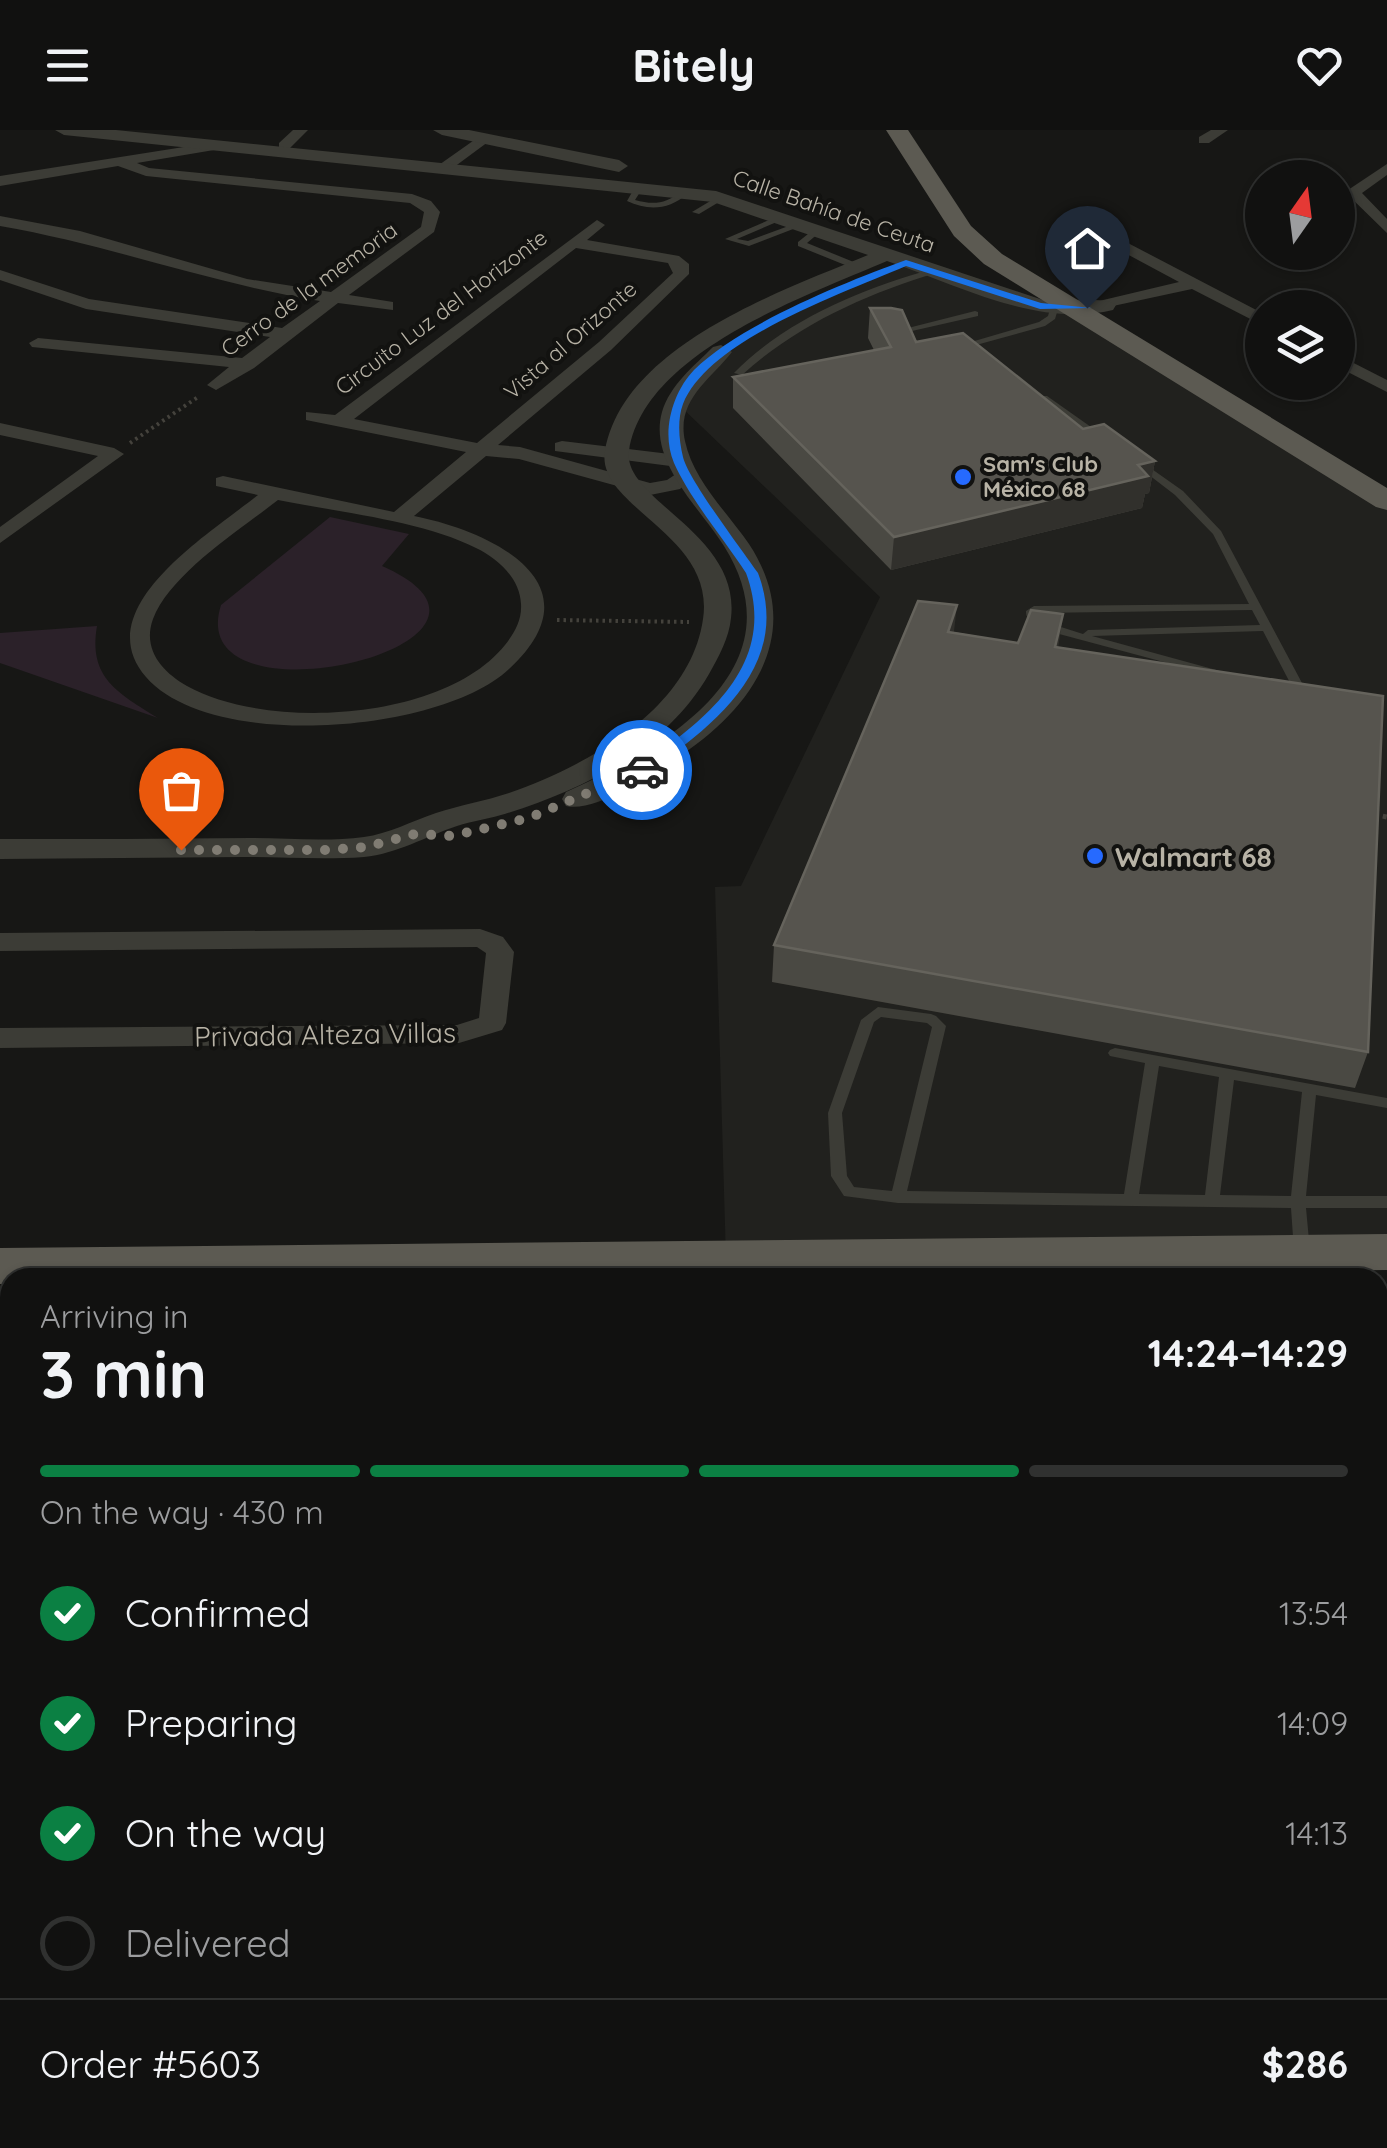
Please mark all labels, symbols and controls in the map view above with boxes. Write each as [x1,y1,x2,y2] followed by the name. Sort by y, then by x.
[632,37,755,93] text: Bitely
[40,38,95,93] icon: menu
[1292,38,1347,93] icon: heart
[1245,160,1355,270] north arrow
[1245,160,1355,400] map controls
[729,163,939,259] street label: Calle Bahía de Ceuta
[1045,206,1130,309] pin
[215,216,403,362] street label: Cerro de la memoria
[1060,221,1115,276] icon: home
[329,223,553,401] street label: Circuito Luz del Horizonte
[498,275,642,405] street label: Vista al Orizonte
[1245,290,1355,400] button: layers
[983,450,1098,503] place label: Sam's Club México 68
[952,466,974,488] marker: Sam's Club México 68
[592,720,692,820] courier
[615,743,670,798] icon: car
[139,748,224,851] pin
[154,763,209,818] icon: bag
[1115,839,1272,874] place label: Walmart 68
[1084,845,1106,867] marker: Walmart 68
[194,1014,456,1054] street label: Privada Alteza Villas
[40,1296,189,1336] text: Arriving in
[1148,1329,1348,1377] text: 14:24–14:29
[40,1333,207,1414] text: 3 min
[40,1492,324,1532] text: On the way · 430 m
[40,1586,95,1641] icon: check
[125,1589,310,1637] text: Confirmed
[1279,1593,1348,1633] text: 13:54
[40,1696,95,1751] icon: check
[125,1699,297,1747] text: Preparing
[1277,1703,1348,1743] text: 14:09
[40,1806,95,1861] icon: check
[125,1809,326,1857] text: On the way
[1285,1813,1348,1853] text: 14:13
[125,1919,291,1967] text: Delivered
[40,2040,261,2088] text: Order #5603
[1262,2040,1348,2088] text: $286

